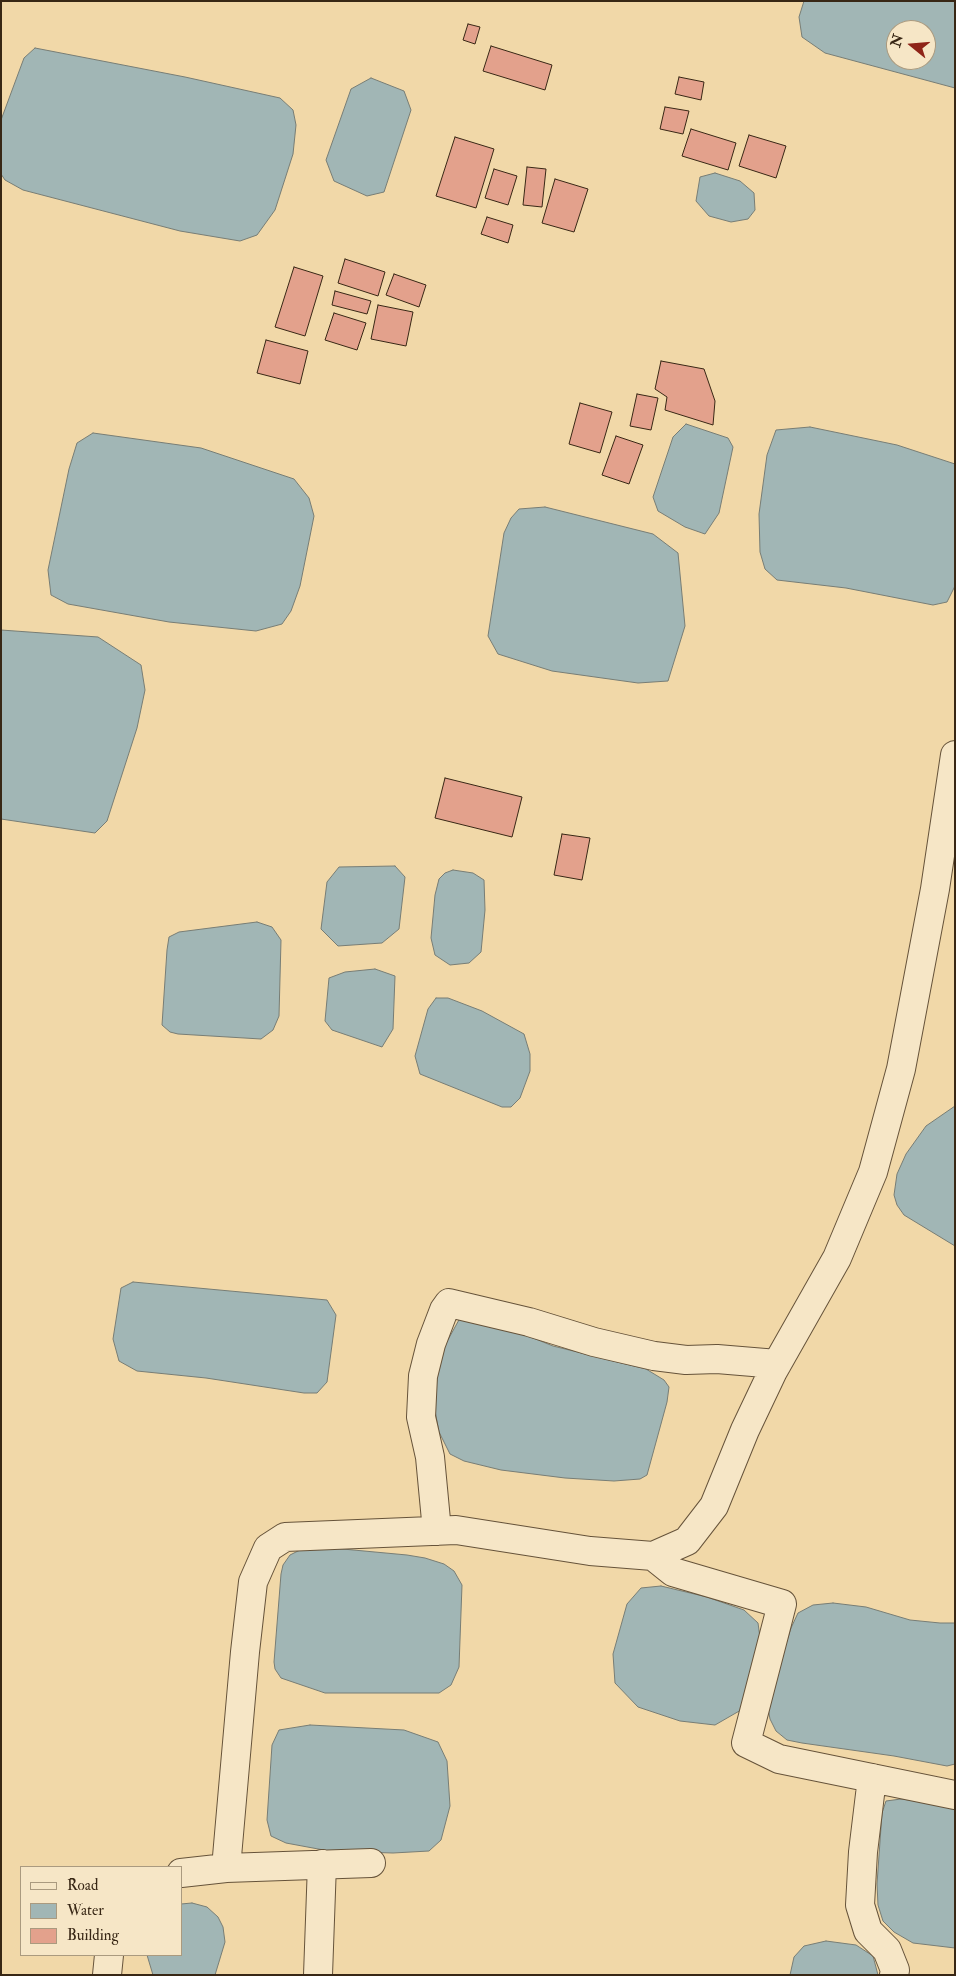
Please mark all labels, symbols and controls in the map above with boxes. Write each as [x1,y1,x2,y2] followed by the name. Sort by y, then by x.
[886,20,936,70] north arrow
[887,32,907,49] text: N
[20,1866,182,1956] legend
[67,1876,98,1895] text: Road
[67,1901,104,1920] text: Water
[67,1926,119,1945] text: Building

